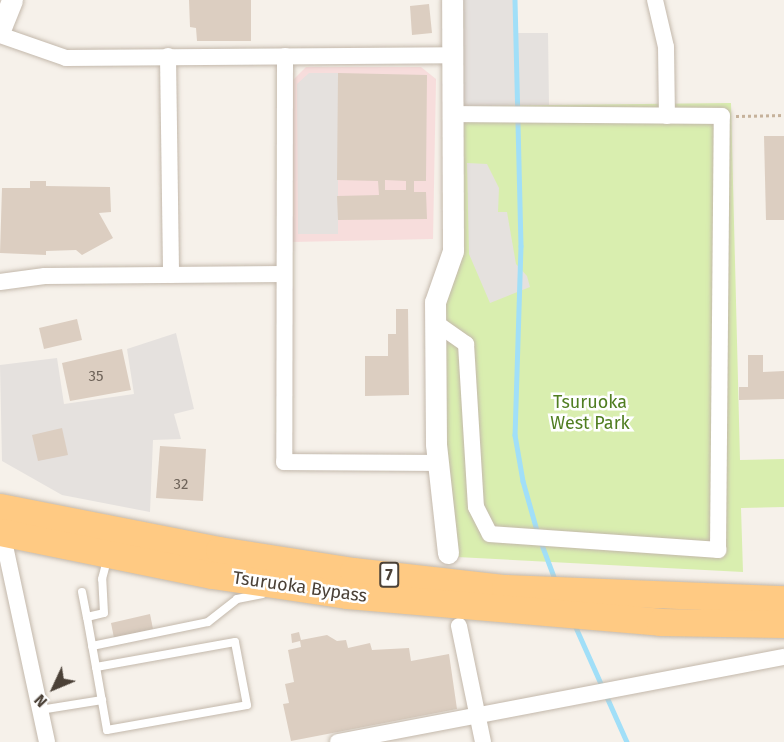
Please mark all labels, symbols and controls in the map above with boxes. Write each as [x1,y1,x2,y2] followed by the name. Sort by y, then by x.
[89,368,103,386] house number: 35
[550,392,630,434] park label: Tsuruoka West Park
[174,476,188,494] house number: 32
[378,562,400,588] road number: 7
[232,567,368,607] street label: Tsuruoka Bypass
[24,658,84,718] north arrow
[30,690,51,711] text: N

